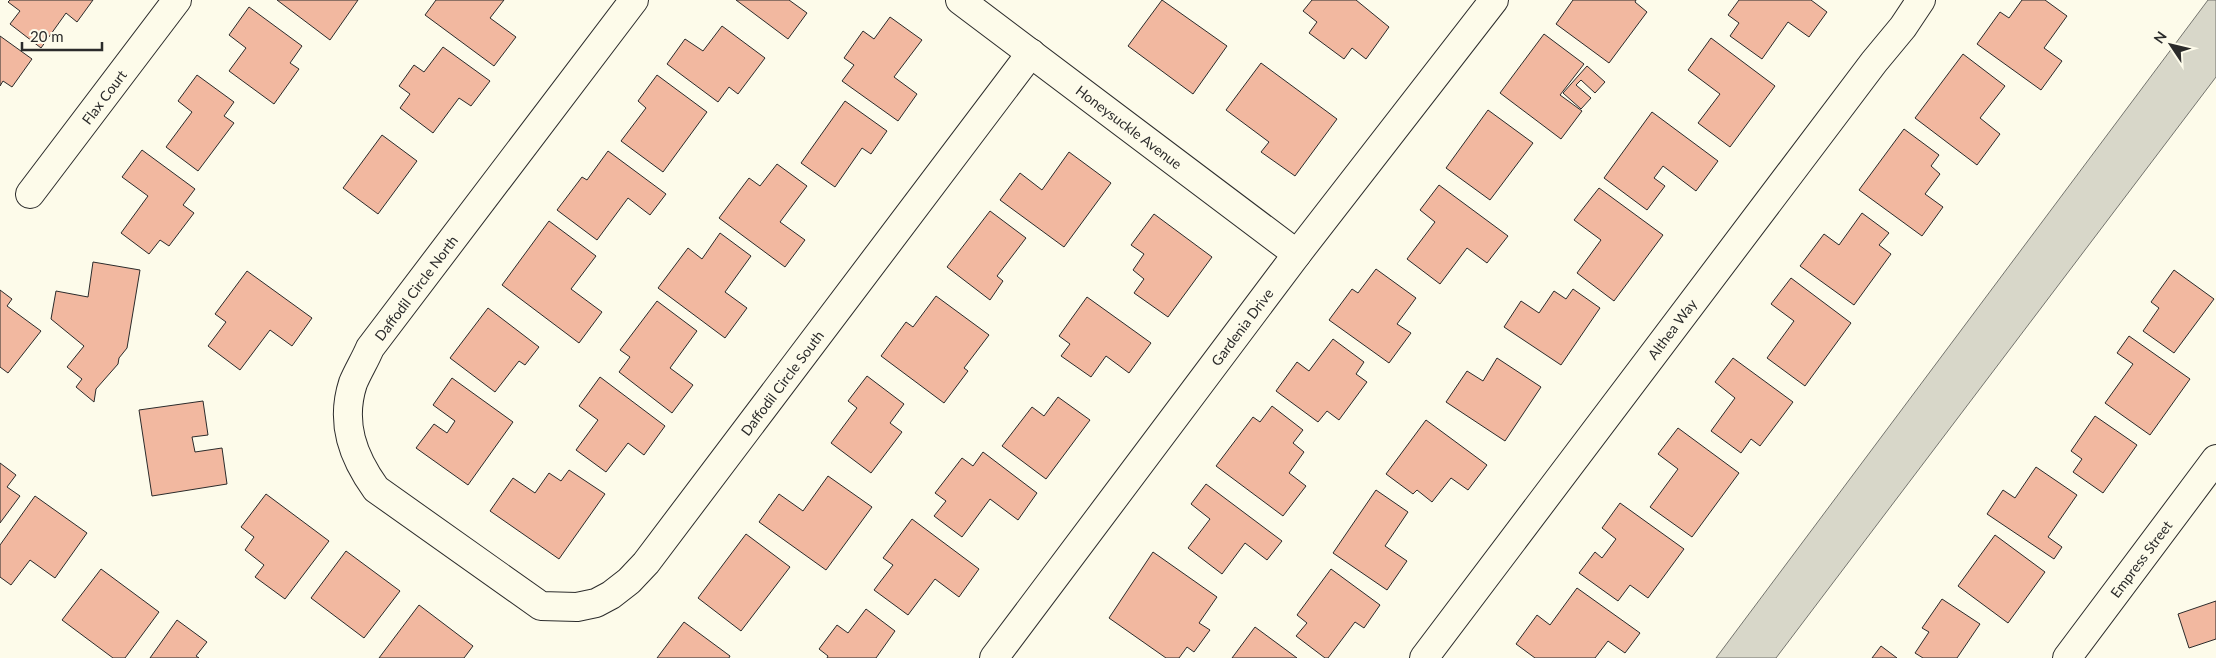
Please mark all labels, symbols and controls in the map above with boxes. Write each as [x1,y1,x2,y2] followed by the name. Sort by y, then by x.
[22,20,102,52] scale bar
[2146,20,2196,70] north arrow
[30,27,64,45] text: 20 m
[2150,28,2170,47] text: N
[78,66,130,128] street label: Flax Court
[1073,82,1185,172] street label: Honeysuckle Avenue
[371,232,461,344] street label: Daffodil Circle North
[1207,285,1277,369] street label: Gardenia Drive
[1644,295,1701,362] street label: Althea Way
[737,327,827,439] street label: Daffodil Circle South
[2107,517,2175,601] street label: Empress Street

